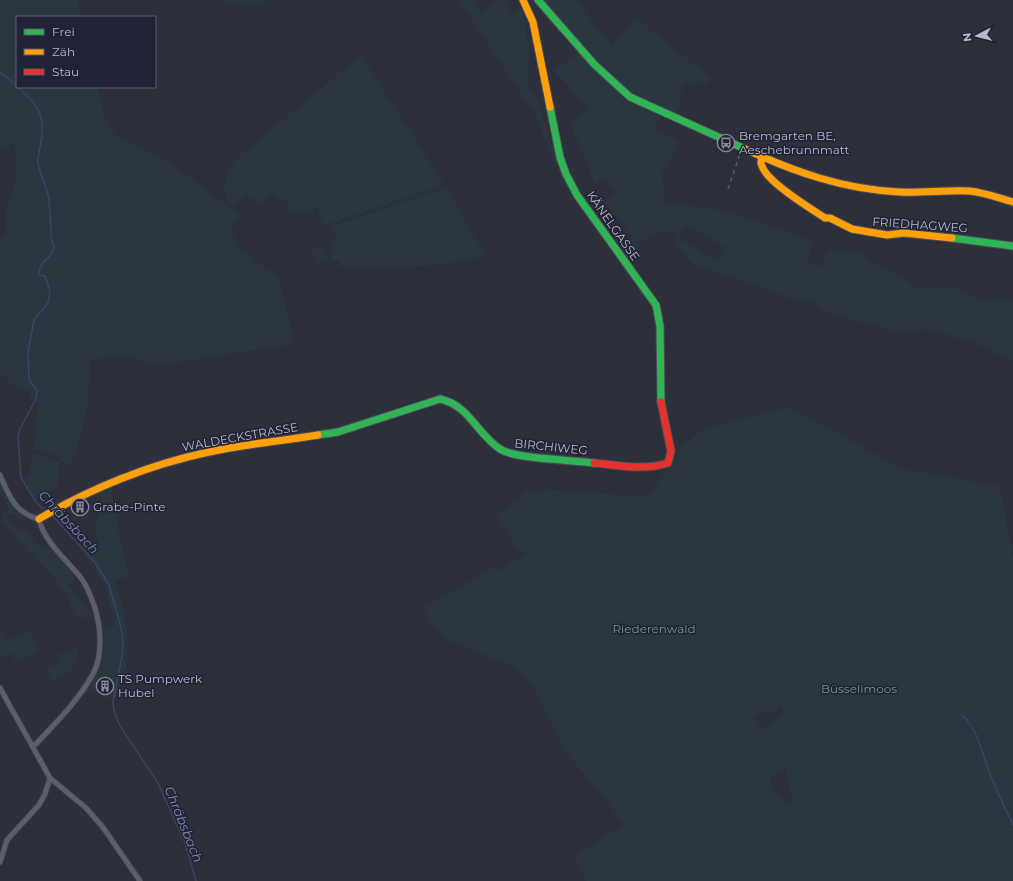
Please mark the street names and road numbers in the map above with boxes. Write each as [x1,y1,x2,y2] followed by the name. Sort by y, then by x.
[584,188,643,264] street label: KÄNELGASSE
[872,214,968,235] street label: FRIEDHAGWEG
[181,419,299,454] street label: WALDECKSTRASSE
[514,435,588,458] street label: BIRCHIWEG

